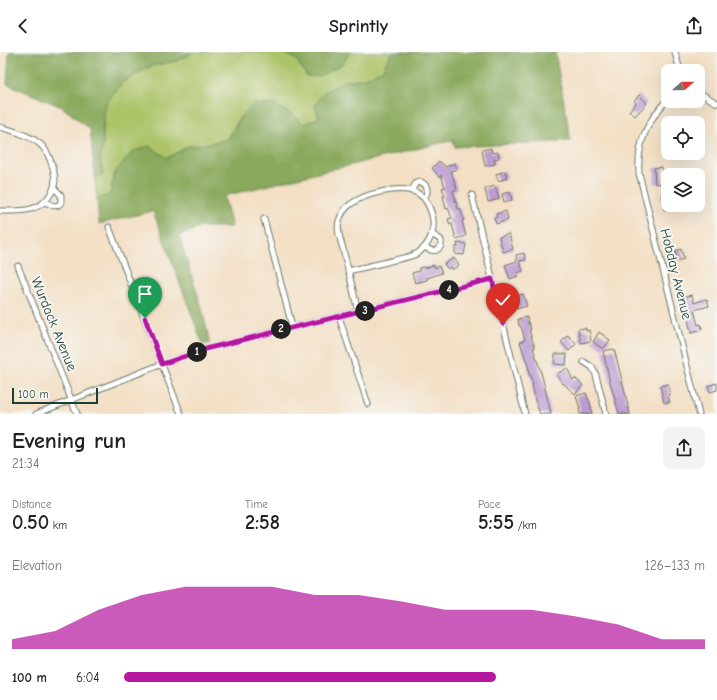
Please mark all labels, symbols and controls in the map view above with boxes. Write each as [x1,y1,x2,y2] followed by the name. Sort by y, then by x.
[12,15,34,37] icon: back
[683,15,705,37] icon: share
[329,16,388,37] text: Sprintly
[661,64,705,108] north arrow
[661,64,705,212] map controls
[661,116,705,160] button: locate
[661,168,705,212] button: layers
[656,227,696,321] street label: Hobday Avenue
[27,275,81,373] street label: Wurdack Avenue
[128,277,162,318] pin
[439,280,459,300] pin: 4
[134,283,156,305] icon: arrive
[446,283,452,296] text: 4
[486,283,520,324] pin
[492,289,514,311] icon: check
[355,301,375,321] pin: 3
[362,304,368,317] text: 3
[271,319,291,339] pin: 2
[278,322,284,335] text: 2
[187,342,207,362] pin: 1
[195,345,199,358] text: 1
[12,386,98,405] scale bar
[18,388,49,401] text: 100 m
[663,427,705,469] button: share
[12,428,126,454] text: Evening run
[12,456,39,471] text: 21:34
[12,498,51,511] text: Distance
[245,498,268,511] text: Time
[478,498,500,511] text: Pace
[12,511,49,534] text: 0.50
[245,511,280,534] text: 2:58
[478,511,514,534] text: 5:55
[49,519,67,532] text: km
[514,519,537,532] text: /km
[12,558,62,573] text: Elevation
[645,558,705,573] text: 126–133 m
[12,670,47,685] text: 100 m
[76,670,100,685] text: 6:04

